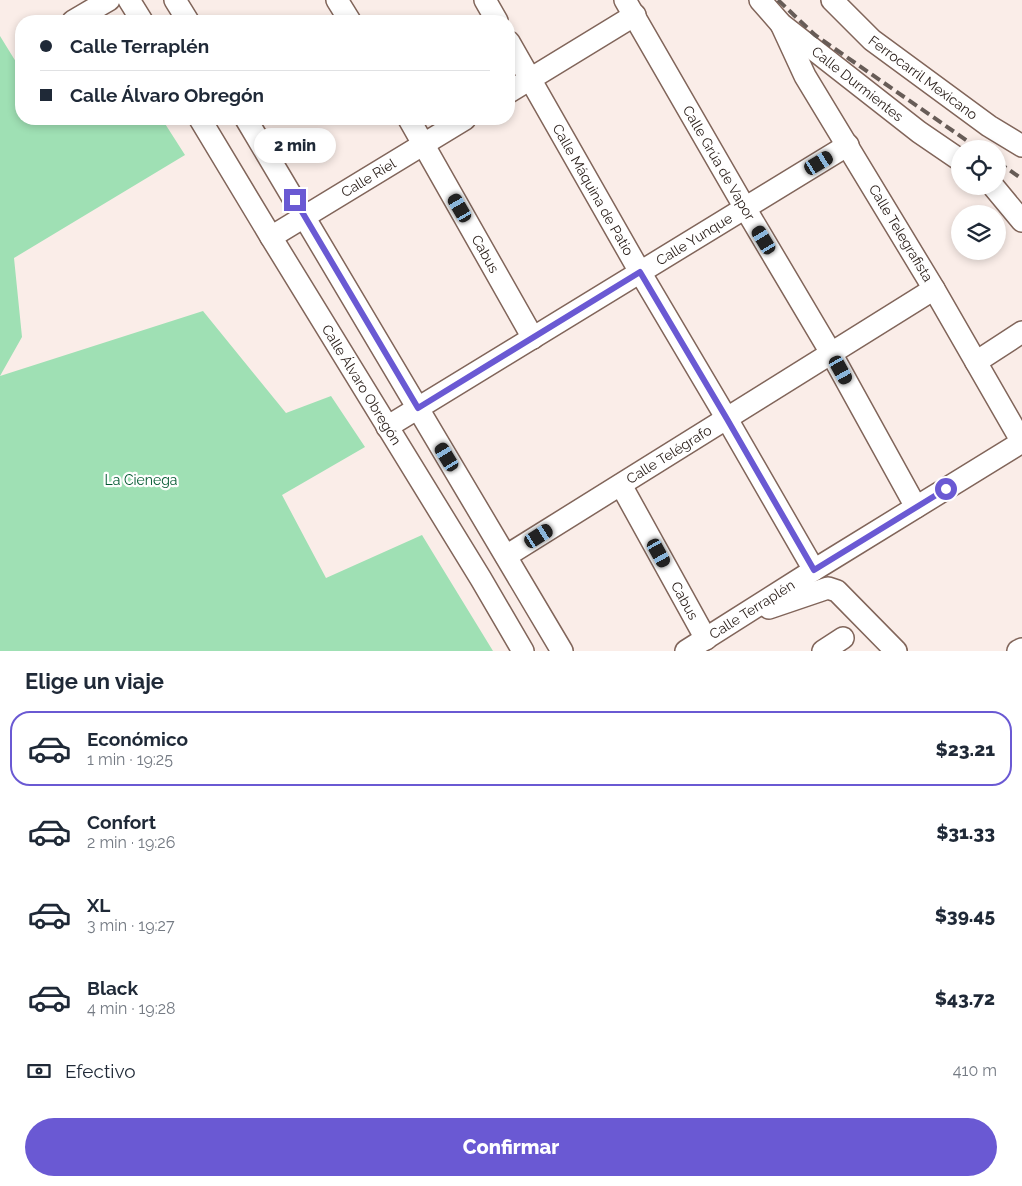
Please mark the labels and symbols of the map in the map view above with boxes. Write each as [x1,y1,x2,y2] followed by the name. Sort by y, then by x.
[865,32,981,123] street label: Ferrocarril Mexicano
[809,43,907,125] street label: Calle Durmientes
[680,103,758,223] street label: Calle Grúa de Vapor
[549,121,637,258] street label: Calle Máquina de Patio
[254,128,336,162] callout: 2 min
[802,149,835,177] car
[338,155,399,200] street label: Calle Riel
[866,181,936,285] street label: Calle Telegrafista
[284,189,306,211] route end
[446,191,473,225] car
[653,210,735,268] street label: Calle Yunque
[749,223,778,257] car
[468,232,503,276] street label: Cabus
[319,322,405,448] street label: Calle Álvaro Obregón
[827,353,854,387] car
[623,422,714,487] street label: Calle Telégrafo
[432,440,461,474] car
[105,472,177,488] park label: La Cienega
[935,478,957,500] route start
[522,522,555,550] car
[645,536,672,570] car
[706,576,797,642] street label: Calle Terraplén
[668,579,702,623] street label: Cabus

